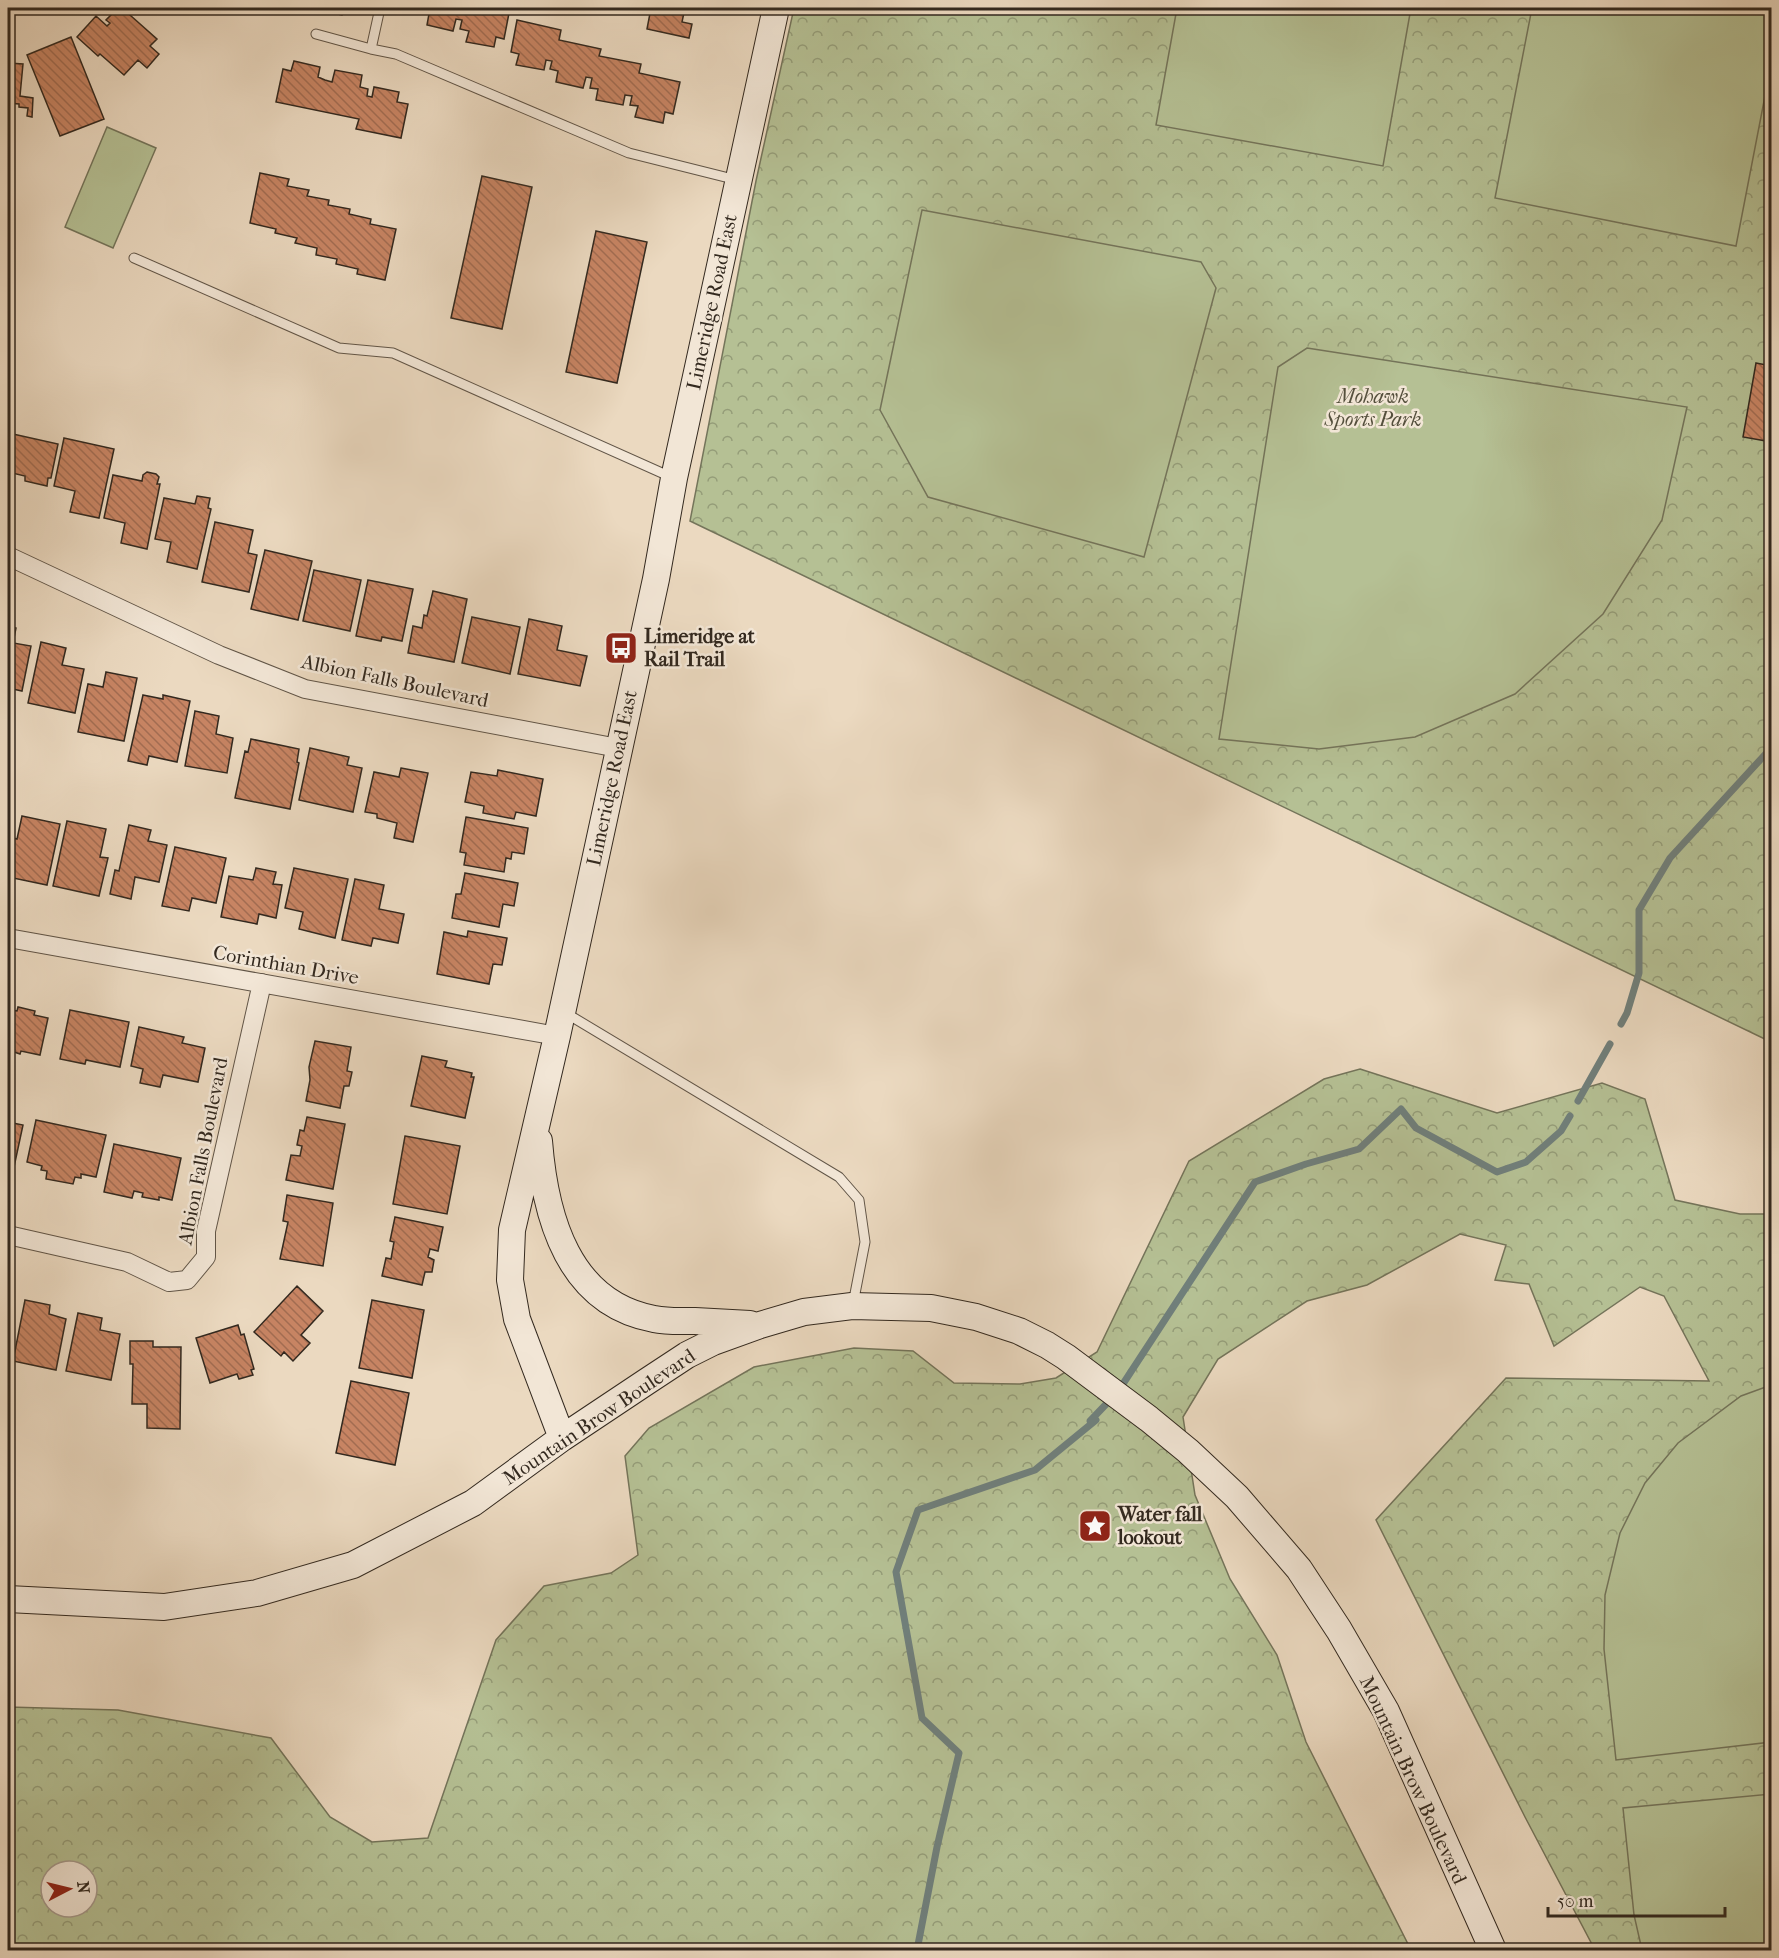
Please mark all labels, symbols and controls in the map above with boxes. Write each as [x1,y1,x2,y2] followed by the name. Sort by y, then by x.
[682,212,742,392] street label: Limeridge Road East
[1323,385,1422,431] park label: Mohawk Sports Park
[644,625,756,671] place label: Limeridge at Rail Trail
[603,630,639,666] bus stop icon: Limeridge at Rail Trail
[298,650,492,712] street label: Albion Falls Boulevard
[582,688,642,868] street label: Limeridge Road East
[211,941,361,989] street label: Corinthian Drive
[173,1054,233,1248] street label: Albion Falls Boulevard
[499,1343,700,1490] street label: Mountain Brow Boulevard
[1117,1503,1203,1549] place label: Water fall lookout
[1077,1508,1113,1544] place icon: Water fall lookout
[1355,1672,1472,1889] street label: Mountain Brow Boulevard
[39,1859,99,1919] north arrow
[73,1880,94,1895] text: N
[1548,1880,1725,1918] scale bar
[1557,1891,1594,1912] text: 50 m

